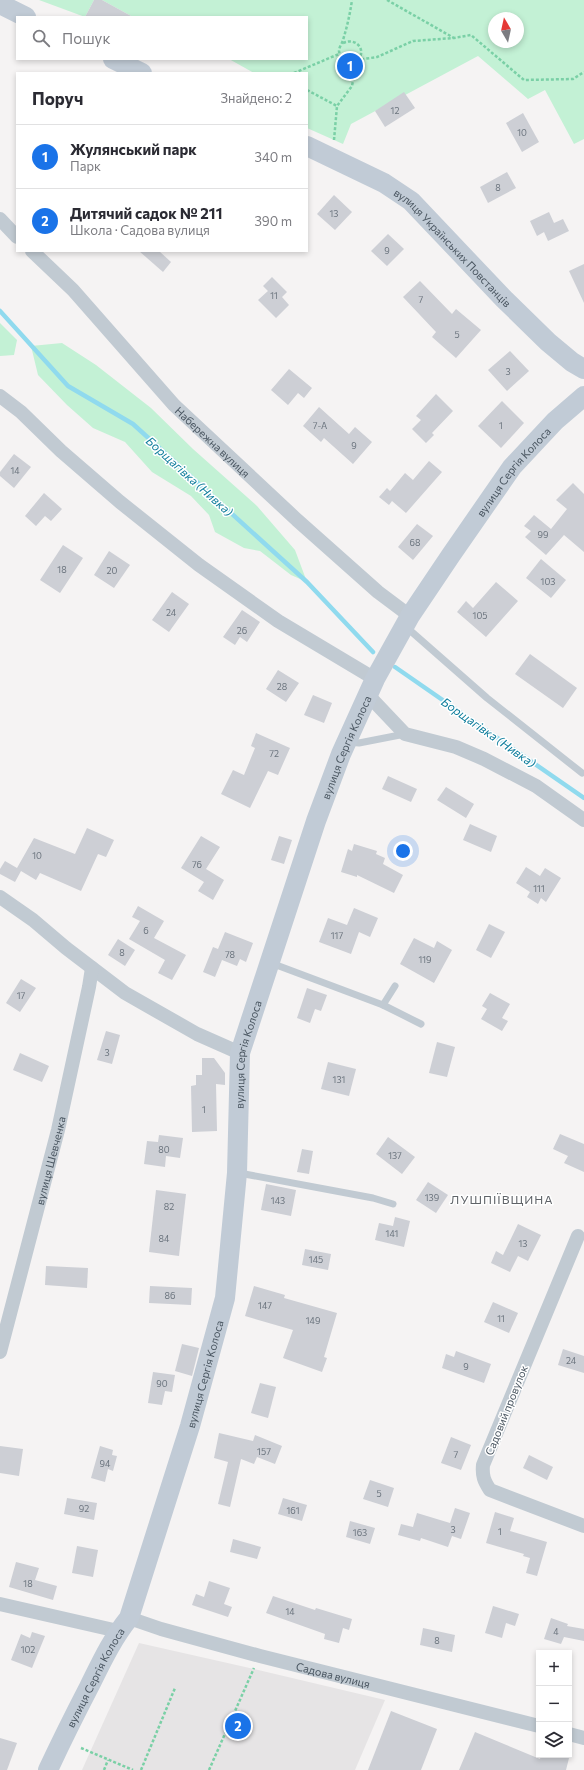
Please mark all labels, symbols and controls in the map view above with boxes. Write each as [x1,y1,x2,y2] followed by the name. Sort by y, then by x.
[488,12,524,48] north arrow
[16,16,308,60] search box
[30,27,52,49] icon: search
[62,29,110,47] text: Пошук
[337,51,363,81] pin: 1
[32,88,83,109] text: Поруч
[221,90,292,106] text: Знайдено: 2
[391,105,399,116] house number: 12
[517,127,527,138] house number: 10
[70,140,197,158] text: Жулянський парк
[42,149,48,165] text: 1
[254,149,292,165] text: 340 m
[70,158,101,174] text: Парк
[495,182,501,193] house number: 8
[392,185,514,309] street label: вулиця Українських Повстанців
[70,204,222,222] text: Дитячий садок № 211
[330,208,338,219] house number: 13
[41,213,49,229] text: 2
[254,213,292,229] text: 390 m
[70,222,210,238] text: Школа · Садова вулиця
[384,245,390,256] house number: 9
[270,290,278,301] house number: 11
[419,294,424,305] house number: 7
[454,329,460,340] house number: 5
[505,366,511,377] house number: 3
[173,403,253,479] street label: Набережна вулиця
[313,420,327,431] house number: 7-А
[499,420,503,431] house number: 1
[473,424,553,519] street label: вулиця Сергія Колоса
[144,433,237,519] water label: Борщагівка (Нивка)
[351,440,357,451] house number: 9
[10,465,20,476] house number: 14
[538,529,548,540] house number: 99
[410,537,420,548] house number: 68
[57,564,67,575] house number: 18
[107,565,118,576] house number: 20
[541,576,555,587] house number: 103
[166,607,177,618] house number: 24
[473,610,487,621] house number: 105
[237,625,247,636] house number: 26
[277,681,287,692] house number: 28
[318,693,373,801] street label: вулиця Сергія Колоса
[439,694,539,770] water label: Борщагівка (Нивка)
[269,748,279,759] house number: 72
[393,841,413,861] your location
[32,850,42,861] house number: 10
[192,859,202,870] house number: 76
[533,883,545,894] house number: 111
[143,925,149,936] house number: 6
[331,930,343,941] house number: 117
[119,947,125,958] house number: 8
[225,949,235,960] house number: 78
[418,954,432,965] house number: 119
[17,990,26,1001] house number: 17
[232,998,263,1109] street label: вулиця Сергія Колоса
[104,1047,110,1058] house number: 3
[333,1074,345,1085] house number: 131
[202,1104,206,1115] house number: 1
[32,1115,67,1206] street label: вулиця Шевченка
[158,1144,170,1155] house number: 80
[388,1150,402,1161] house number: 137
[425,1192,439,1203] house number: 139
[450,1192,554,1206] district label: ЛУШПІЇВЩИНА
[271,1195,285,1206] house number: 143
[164,1201,174,1212] house number: 82
[386,1228,398,1239] house number: 141
[159,1233,170,1244] house number: 84
[519,1238,527,1249] house number: 13
[309,1254,323,1265] house number: 145
[165,1290,175,1301] house number: 86
[258,1300,272,1311] house number: 147
[497,1313,505,1324] house number: 11
[306,1315,320,1326] house number: 149
[183,1319,225,1429] street label: вулиця Сергія Колоса
[566,1355,577,1366] house number: 24
[463,1361,469,1372] house number: 9
[482,1363,530,1457] street label: Садовий провулок
[156,1378,168,1389] house number: 90
[257,1446,271,1457] house number: 157
[454,1449,459,1460] house number: 7
[100,1458,111,1469] house number: 94
[376,1488,382,1499] house number: 5
[79,1503,89,1514] house number: 92
[286,1505,300,1516] house number: 161
[450,1524,456,1535] house number: 3
[498,1526,502,1537] house number: 1
[353,1527,367,1538] house number: 163
[23,1578,33,1589] house number: 18
[285,1606,295,1617] house number: 14
[63,1625,127,1729] street label: вулиця Сергія Колоса
[553,1626,559,1637] house number: 4
[434,1635,440,1646] house number: 8
[21,1644,35,1655] house number: 102
[536,1650,572,1758] map controls
[536,1650,572,1686] button: +
[295,1659,372,1690] street label: Садова вулиця
[536,1686,572,1722] button: −
[225,1711,251,1741] pin: 2
[536,1722,572,1758] button: layers

